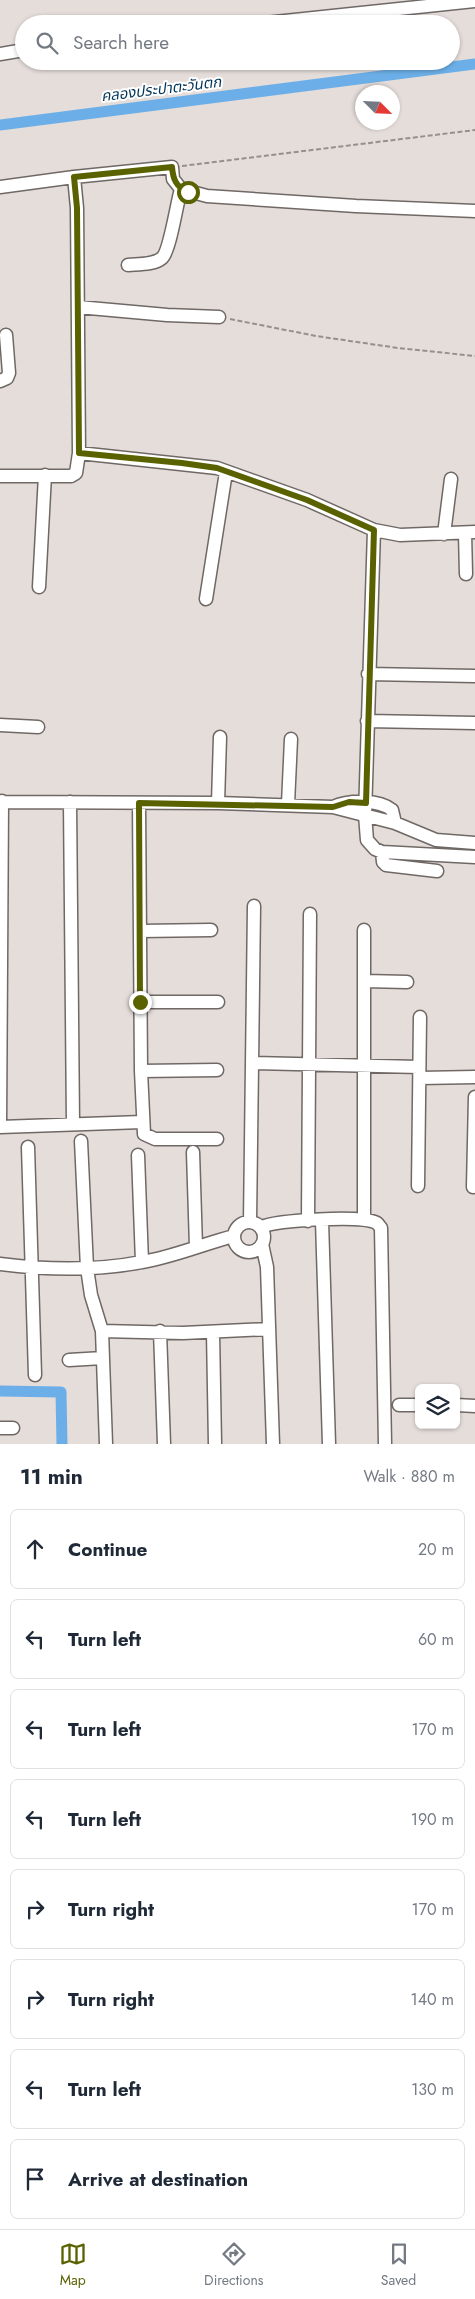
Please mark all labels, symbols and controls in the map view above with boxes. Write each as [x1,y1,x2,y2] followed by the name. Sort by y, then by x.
[15,15,460,70] search box
[33,29,61,57] icon: search
[73,29,169,56] text: Search here
[100,71,223,107] water label: คลองประปาตะวันตก
[355,85,400,130] north arrow
[177,181,200,204] route start
[129,991,152,1014] route end
[415,1384,460,1429] map controls
[415,1384,460,1429] button: layers
[20,1462,83,1492] text: 11 min
[364,1465,455,1488] text: Walk · 880 m
[21,1535,49,1563] icon: ahead
[68,1536,147,1563] text: Continue
[418,1538,454,1561] text: 20 m
[21,1625,49,1653] icon: left
[68,1626,141,1653] text: Turn left
[418,1628,454,1651] text: 60 m
[21,1715,49,1743] icon: left
[68,1716,141,1743] text: Turn left
[412,1718,454,1741] text: 170 m
[21,1805,49,1833] icon: left
[68,1806,141,1833] text: Turn left
[411,1808,454,1831] text: 190 m
[21,1895,49,1923] icon: right
[68,1896,154,1923] text: Turn right
[412,1898,454,1921] text: 170 m
[21,1985,49,2013] icon: right
[68,1986,154,2013] text: Turn right
[411,1988,454,2011] text: 140 m
[21,2075,49,2103] icon: left
[68,2076,141,2103] text: Turn left
[411,2078,454,2101] text: 130 m
[21,2165,49,2193] icon: arrive
[68,2166,248,2193] text: Arrive at destination
[59,2240,87,2290] tab: Map
[204,2240,263,2290] tab: Directions
[381,2240,416,2290] tab: Saved

